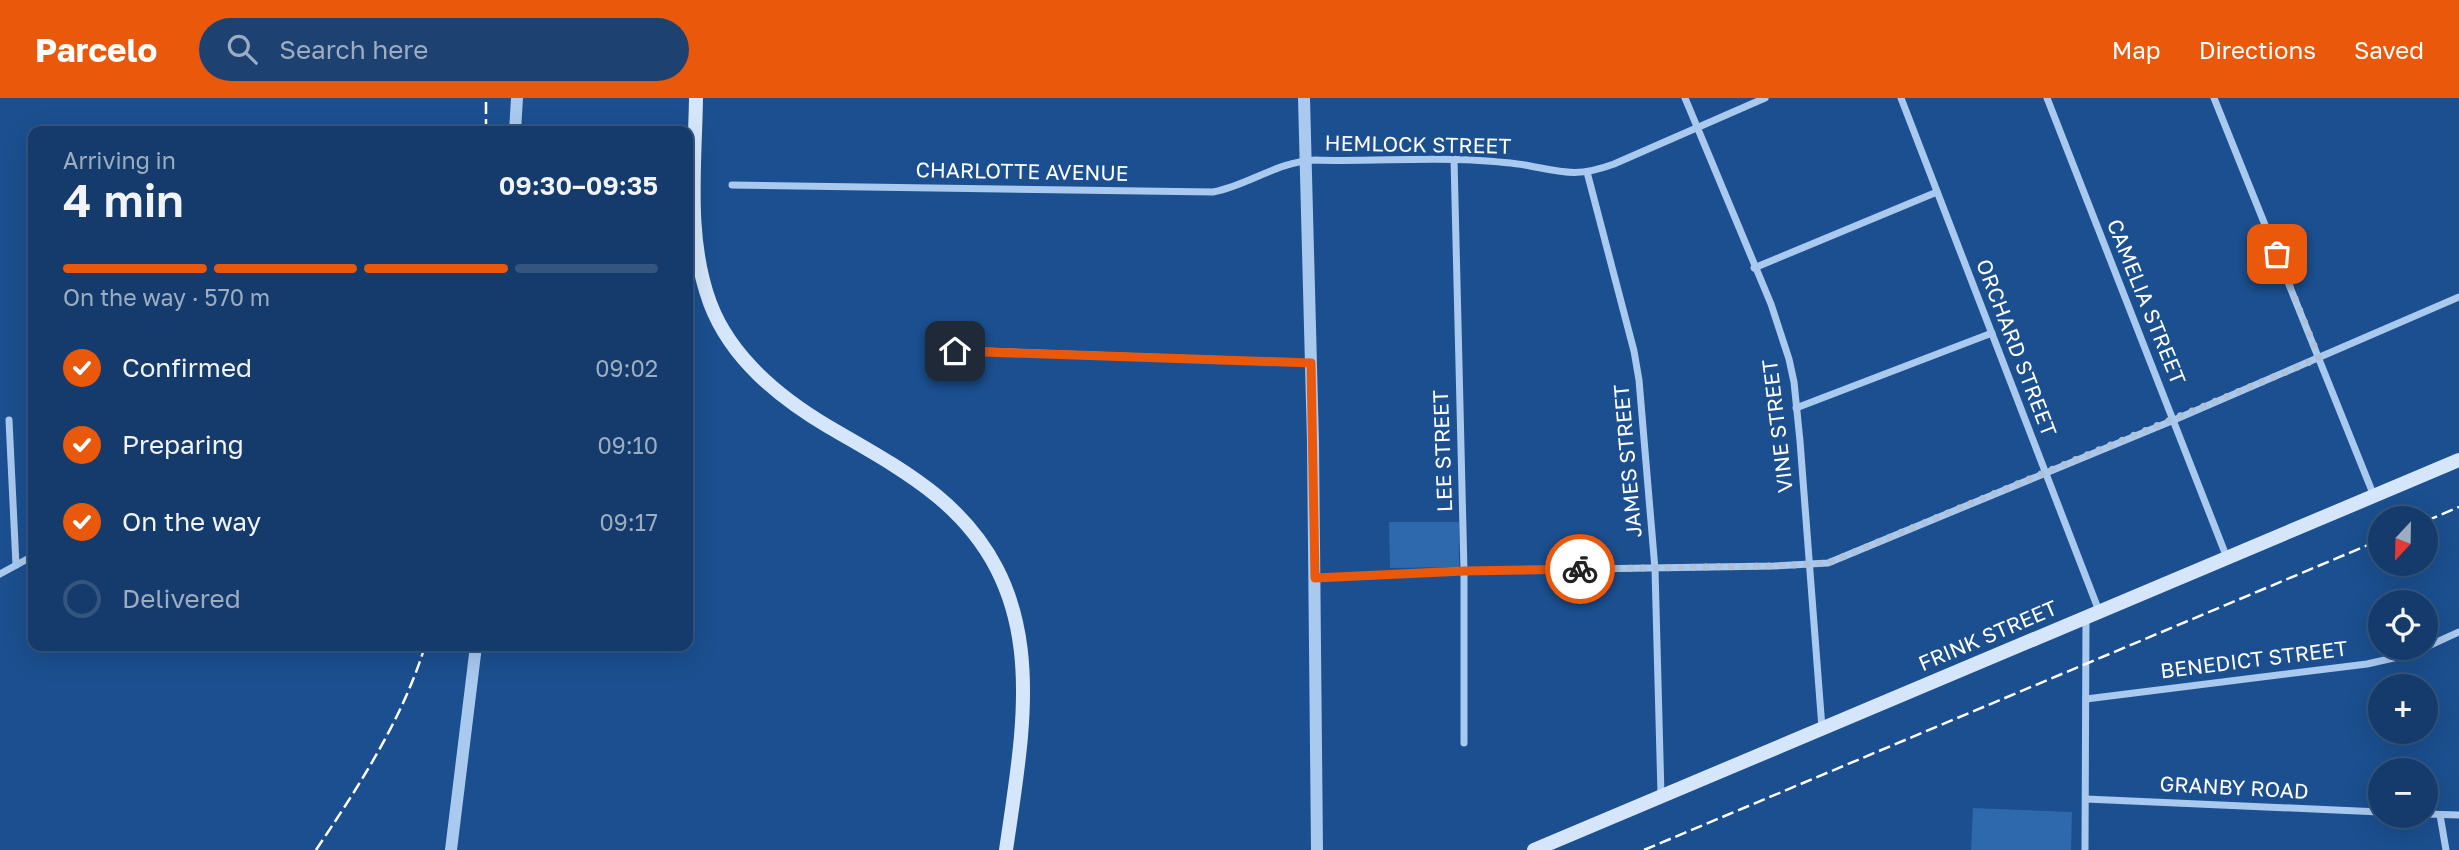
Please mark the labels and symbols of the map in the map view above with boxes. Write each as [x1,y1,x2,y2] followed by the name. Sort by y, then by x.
[1324,129,1512,159] street label: HEMLOCK STREET
[915,156,1129,186] street label: CHARLOTTE AVENUE
[2102,215,2192,388] street label: CAMELIA STREET
[2247,224,2307,284] pin
[1971,255,2063,440] street label: ORCHARD STREET
[925,321,985,381] pin
[1756,358,1798,494] street label: VINE STREET
[1607,383,1647,539] street label: JAMES STREET
[1427,390,1457,513] street label: LEE STREET
[2368,506,2438,576] north arrow
[1545,534,1615,604] courier
[1914,594,2061,676] street label: FRINK STREET
[2159,635,2349,683] street label: BENEDICT STREET
[2159,770,2309,804] street label: GRANBY ROAD

